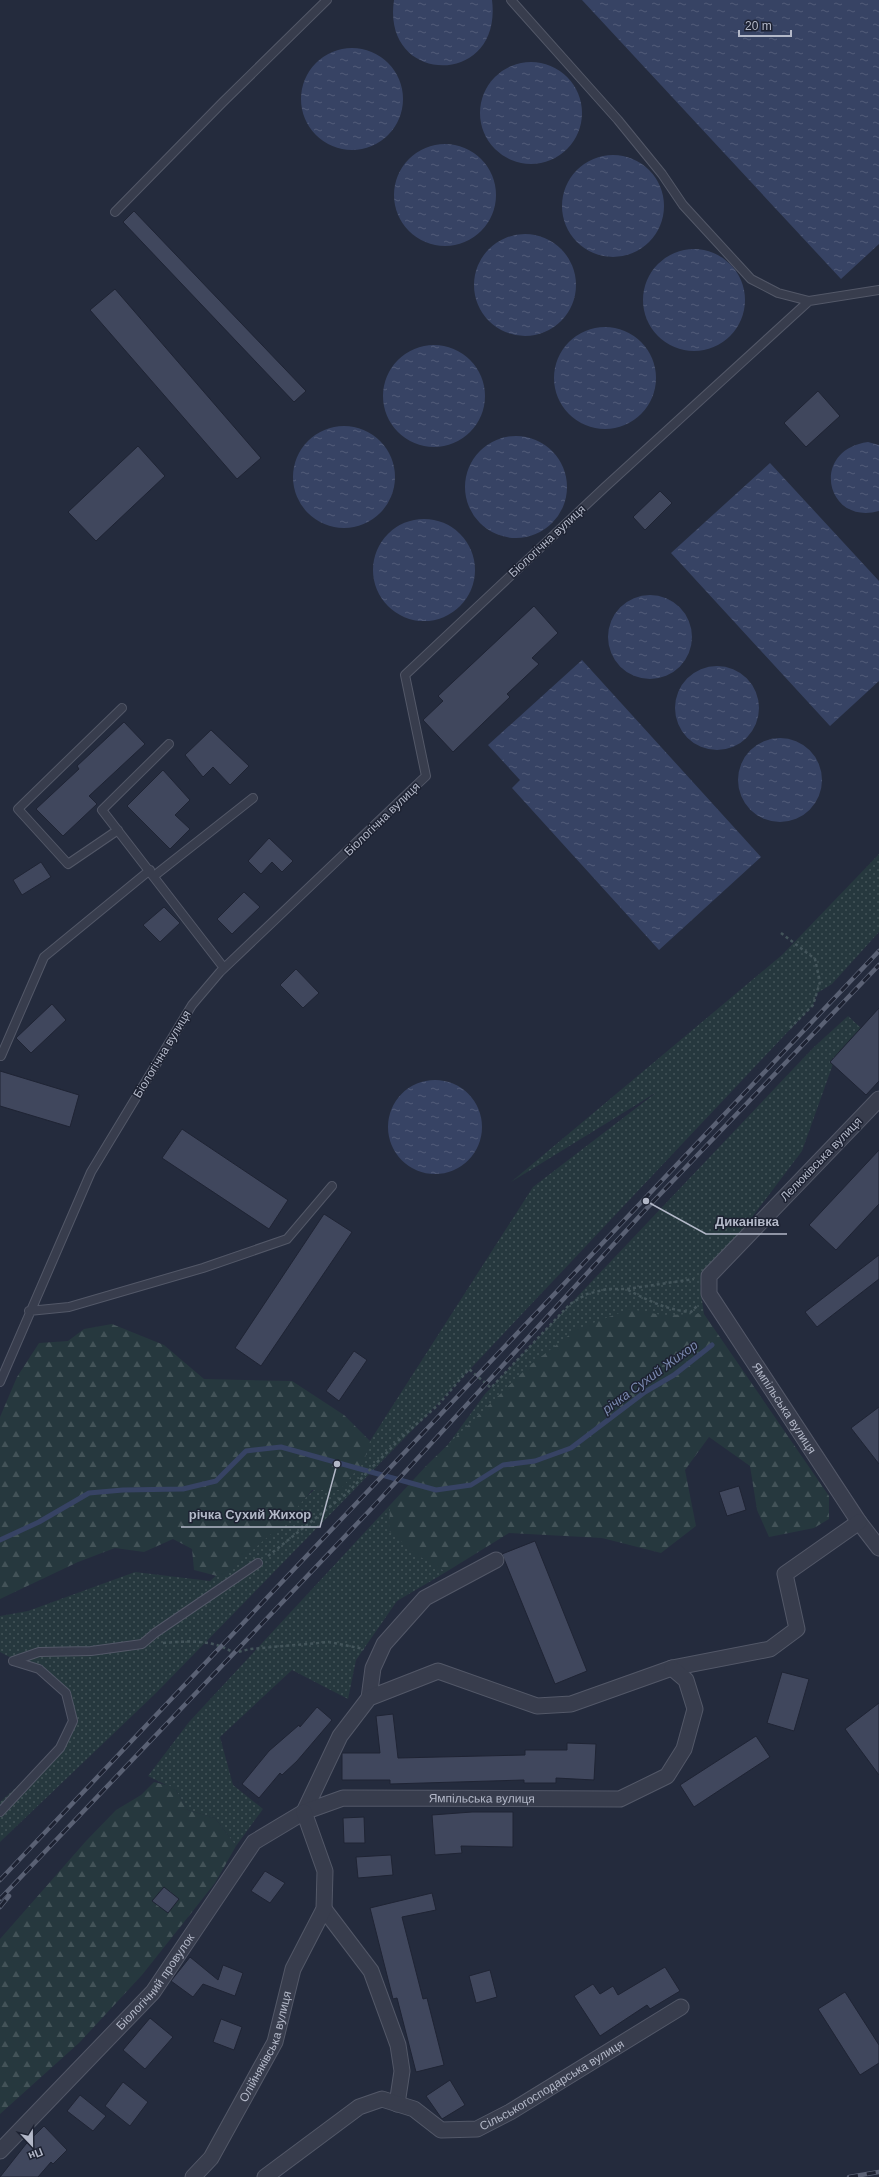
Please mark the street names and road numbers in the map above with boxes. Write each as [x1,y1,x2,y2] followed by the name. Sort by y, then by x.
[506,502,588,580] street label: Біологічна вулиця
[341,779,423,859] street label: Біологічна вулиця
[130,1008,194,1100] street label: Біологічна вулиця
[777,1114,865,1204] street label: Лелюківська вулиця
[749,1360,819,1456] street label: Ямпільська вулиця
[429,1791,535,1806] street label: Ямпільська вулиця
[113,1931,197,2033] street label: Біологічний провулок
[236,1990,294,2104] street label: Олійняківська вулиця
[477,2037,627,2133] street label: Сільськогосподарська вулиця

